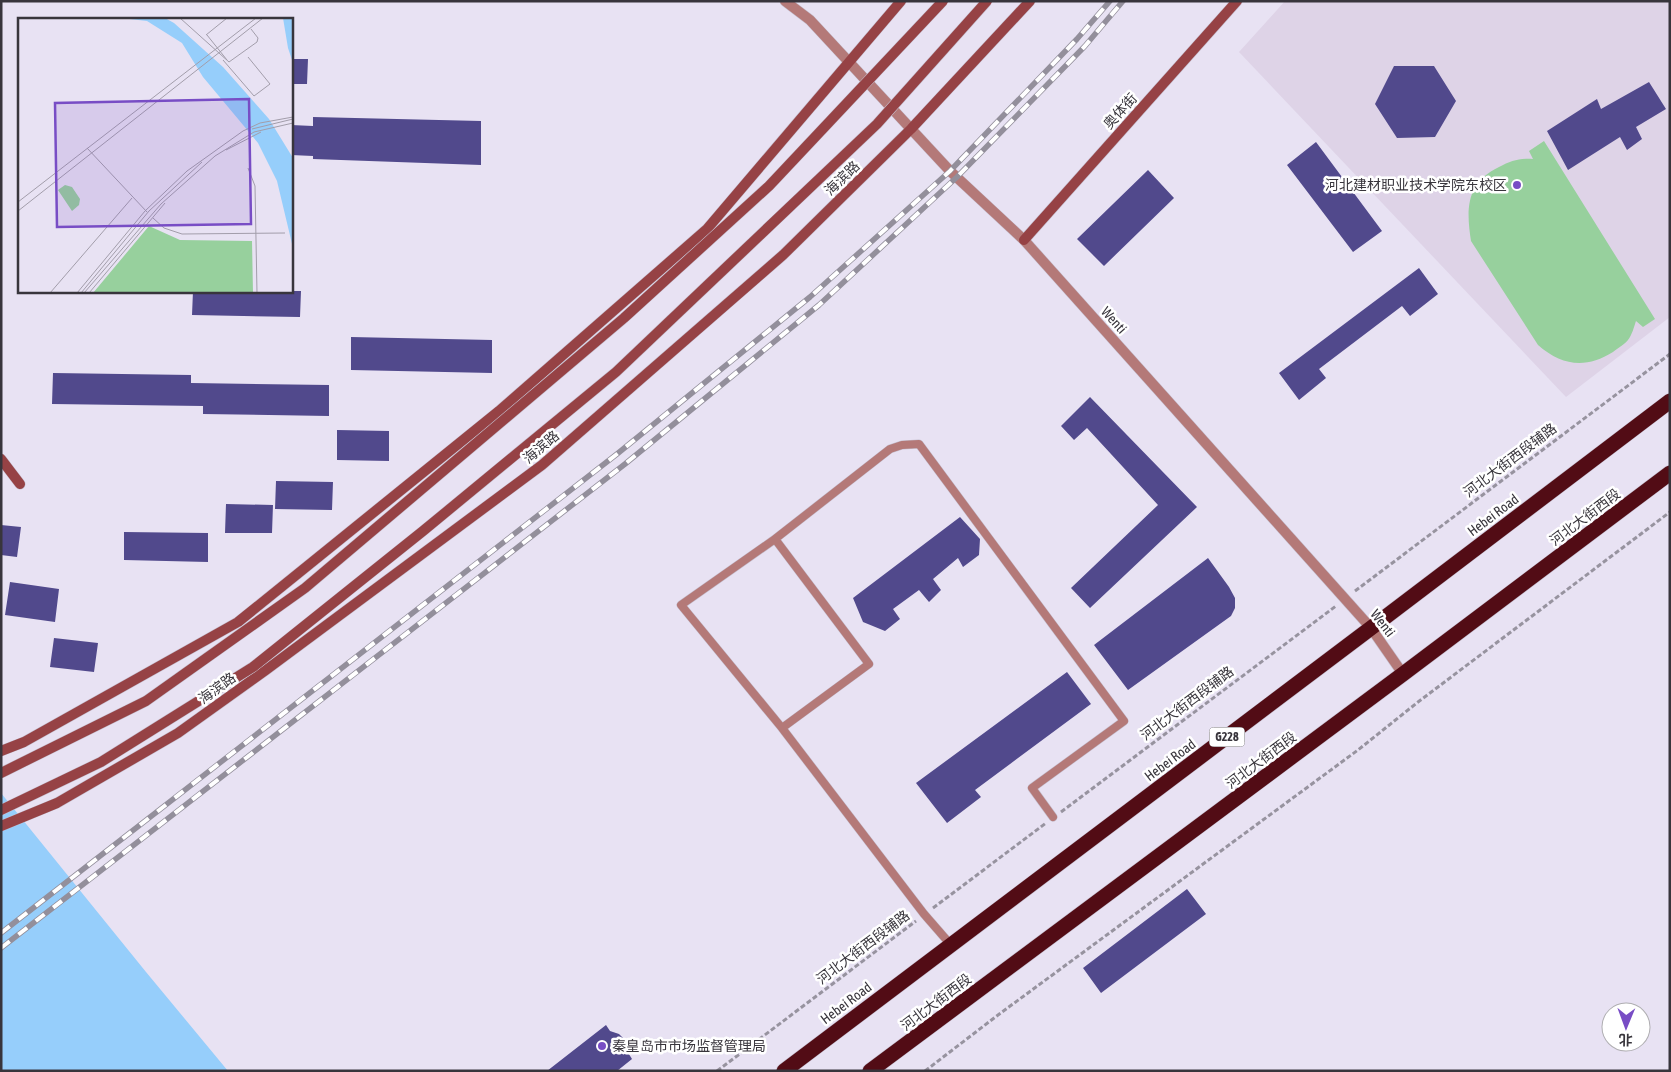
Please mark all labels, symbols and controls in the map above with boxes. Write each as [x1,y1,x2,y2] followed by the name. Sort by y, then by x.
[18,18,292,292] inset map
[1100,90,1140,132] street label: 奥体街
[821,158,863,198] street label: 海滨路
[1325,177,1507,193] place label: 河北建材职业技术学院东校区
[1511,179,1523,191] marker: 河北建材职业技术学院东校区
[1098,303,1130,337] street label: Wenti
[1460,420,1560,500] street label: 河北大街西段辅路
[520,427,562,467] street label: 海滨路
[1547,485,1623,549] street label: 河北大街西段
[1464,491,1522,539] street label: Hebei Road
[1367,606,1399,640] street label: Wenti
[1137,663,1237,743] street label: 河北大街西段辅路
[195,669,239,707] street label: 海滨路
[1210,728,1244,746] road number: G228
[1223,728,1299,792] street label: 河北大街西段
[1141,736,1199,784] street label: Hebei Road
[813,907,913,987] street label: 河北大街西段辅路
[898,970,974,1034] street label: 河北大街西段
[817,979,875,1027] street label: Hebei Road
[1601,1002,1651,1052] north arrow
[1619,1032,1633,1048] text: 北
[612,1038,766,1054] place label: 秦皇岛市市场监督管理局
[596,1040,608,1052] marker: 秦皇岛市市场监督管理局

